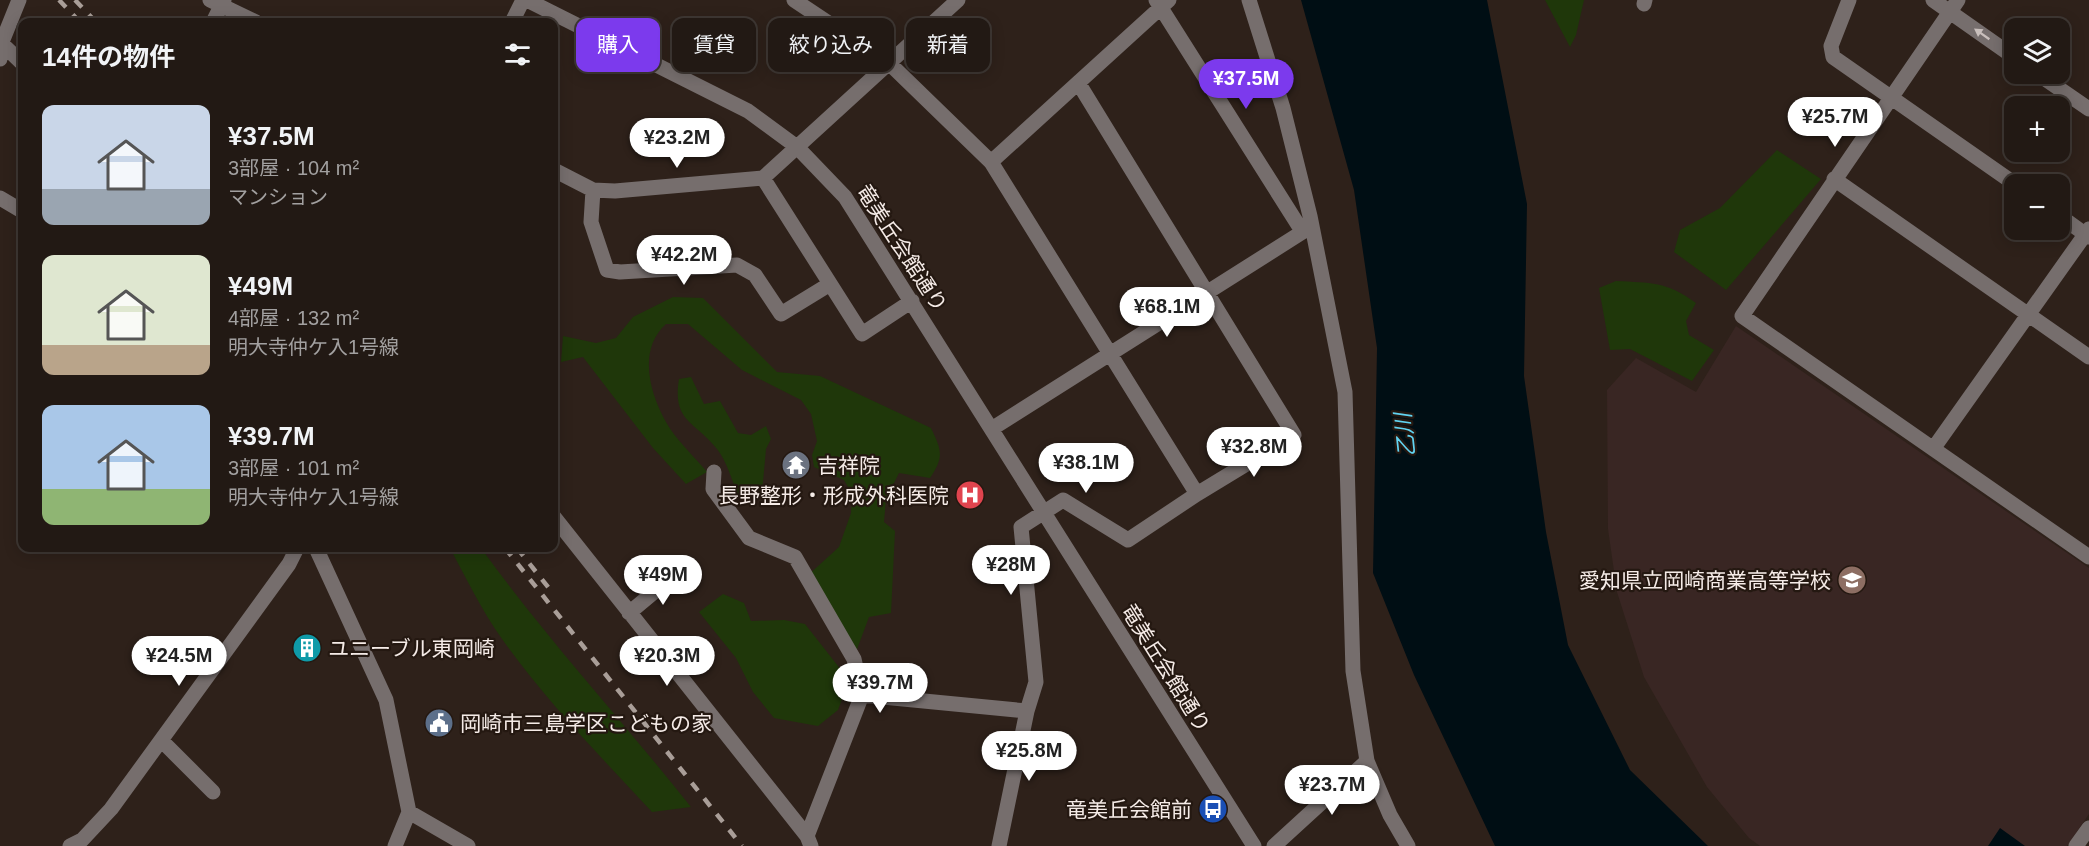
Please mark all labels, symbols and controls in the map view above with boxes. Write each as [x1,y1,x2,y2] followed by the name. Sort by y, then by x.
[576,18,660,72] chip: 購入
[672,18,756,72] chip: 賃貸
[768,18,894,72] chip: 絞り込み
[906,18,990,72] chip: 新着
[2004,18,2070,240] map controls
[2004,18,2070,84] button: layers
[1975,28,1991,40] one-way arrow
[501,38,534,71] icon: filters
[42,42,175,72] text: 14件の物件
[1197,59,1295,110] pin: ¥37.5M
[1213,67,1279,89] text: ¥37.5M
[2004,96,2070,162] button: +
[1786,97,1884,148] pin: ¥25.7M
[1802,105,1868,127] text: ¥25.7M
[628,118,726,169] pin: ¥23.2M
[228,121,315,151] text: ¥37.5M
[644,126,710,148] text: ¥23.2M
[90,129,162,201] icon: home
[228,157,359,179] text: 3部屋 · 104 m²
[2004,174,2070,240] button: −
[852,180,952,316] street label: 竜美丘会館通り
[228,186,328,208] text: マンション
[635,235,733,286] pin: ¥42.2M
[651,243,717,265] text: ¥42.2M
[228,271,293,301] text: ¥49M
[90,279,162,351] icon: home
[1118,287,1216,338] pin: ¥68.1M
[1134,295,1200,317] text: ¥68.1M
[228,307,359,329] text: 4部屋 · 132 m²
[228,336,399,358] text: 明大寺仲ケ入1号線
[1390,410,1420,458] water label: 乙川
[228,421,315,451] text: ¥39.7M
[1205,427,1303,478] pin: ¥32.8M
[90,429,162,501] icon: home
[1221,435,1287,457] text: ¥32.8M
[1037,443,1135,494] pin: ¥38.1M
[780,449,812,481] temple icon: 吉祥院
[1053,451,1119,473] text: ¥38.1M
[817,454,880,477] place label: 吉祥院
[228,457,359,479] text: 3部屋 · 101 m²
[954,479,986,511] hospital icon: 長野整形・形成外科医院
[718,484,949,507] place label: 長野整形・形成外科医院
[228,486,399,508] text: 明大寺仲ケ入1号線
[975,545,1047,596] pin: ¥28M
[986,553,1036,575] text: ¥28M
[627,555,699,606] pin: ¥49M
[638,563,688,585] text: ¥49M
[1836,564,1868,596] school or university icon: 愛知県立岡崎商業高等学校
[1579,569,1831,592] place label: 愛知県立岡崎商業高等学校
[1117,600,1215,736] street label: 竜美丘会館通り
[291,632,323,664] building icon: ユニーブル東岡崎
[130,636,228,687] pin: ¥24.5M
[618,636,716,687] pin: ¥20.3M
[328,637,495,660] place label: ユニーブル東岡崎
[146,644,212,666] text: ¥24.5M
[634,644,700,666] text: ¥20.3M
[831,663,929,714] pin: ¥39.7M
[847,671,913,693] text: ¥39.7M
[423,707,455,739] public building icon: 岡崎市三島学区こどもの家
[460,712,712,735] place label: 岡崎市三島学区こどもの家
[980,731,1078,782] pin: ¥25.8M
[996,739,1062,761] text: ¥25.8M
[1283,765,1381,816] pin: ¥23.7M
[1299,773,1365,795] text: ¥23.7M
[1197,793,1229,825] bus stop icon: 竜美丘会館前
[1066,798,1192,821] place label: 竜美丘会館前

